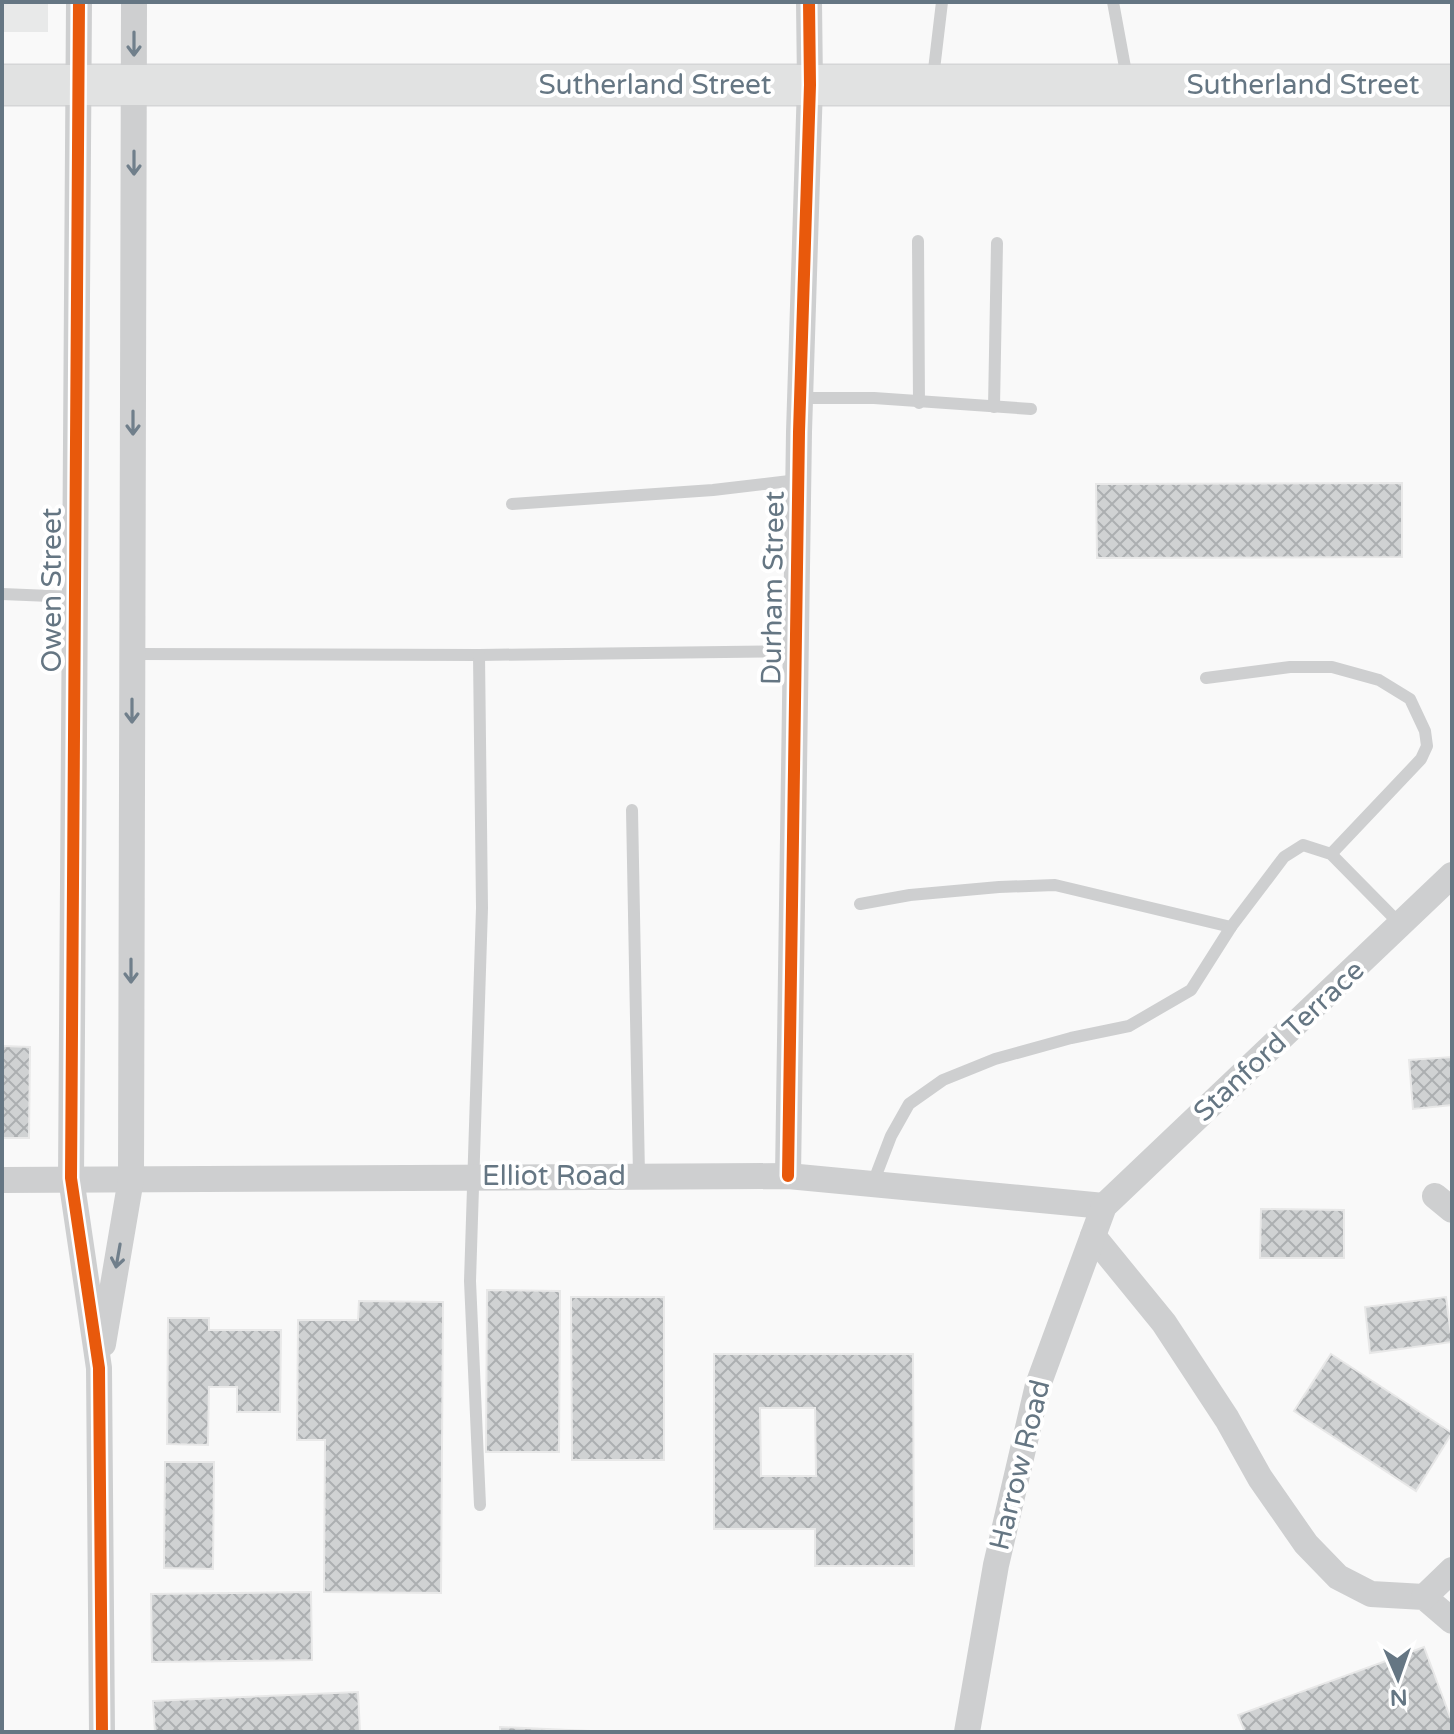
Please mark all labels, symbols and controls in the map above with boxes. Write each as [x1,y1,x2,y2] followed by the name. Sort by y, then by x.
[126,30,142,57] one-way arrow
[538,68,772,102] street label: Sutherland Street
[1186,68,1420,102] street label: Sutherland Street
[126,149,142,176] one-way arrow
[125,409,141,436] one-way arrow
[754,490,792,685] street label: Durham Street
[35,507,69,672] street label: Owen Street
[124,697,140,724] one-way arrow
[1187,953,1371,1129] street label: Stanford Terrace
[123,957,139,984] one-way arrow
[482,1159,626,1193] street label: Elliot Road
[109,1243,124,1268] one-way arrow
[982,1376,1058,1554] street label: Harrow Road
[1358,1638,1438,1718] north arrow
[1389,1684,1408,1710] text: N

